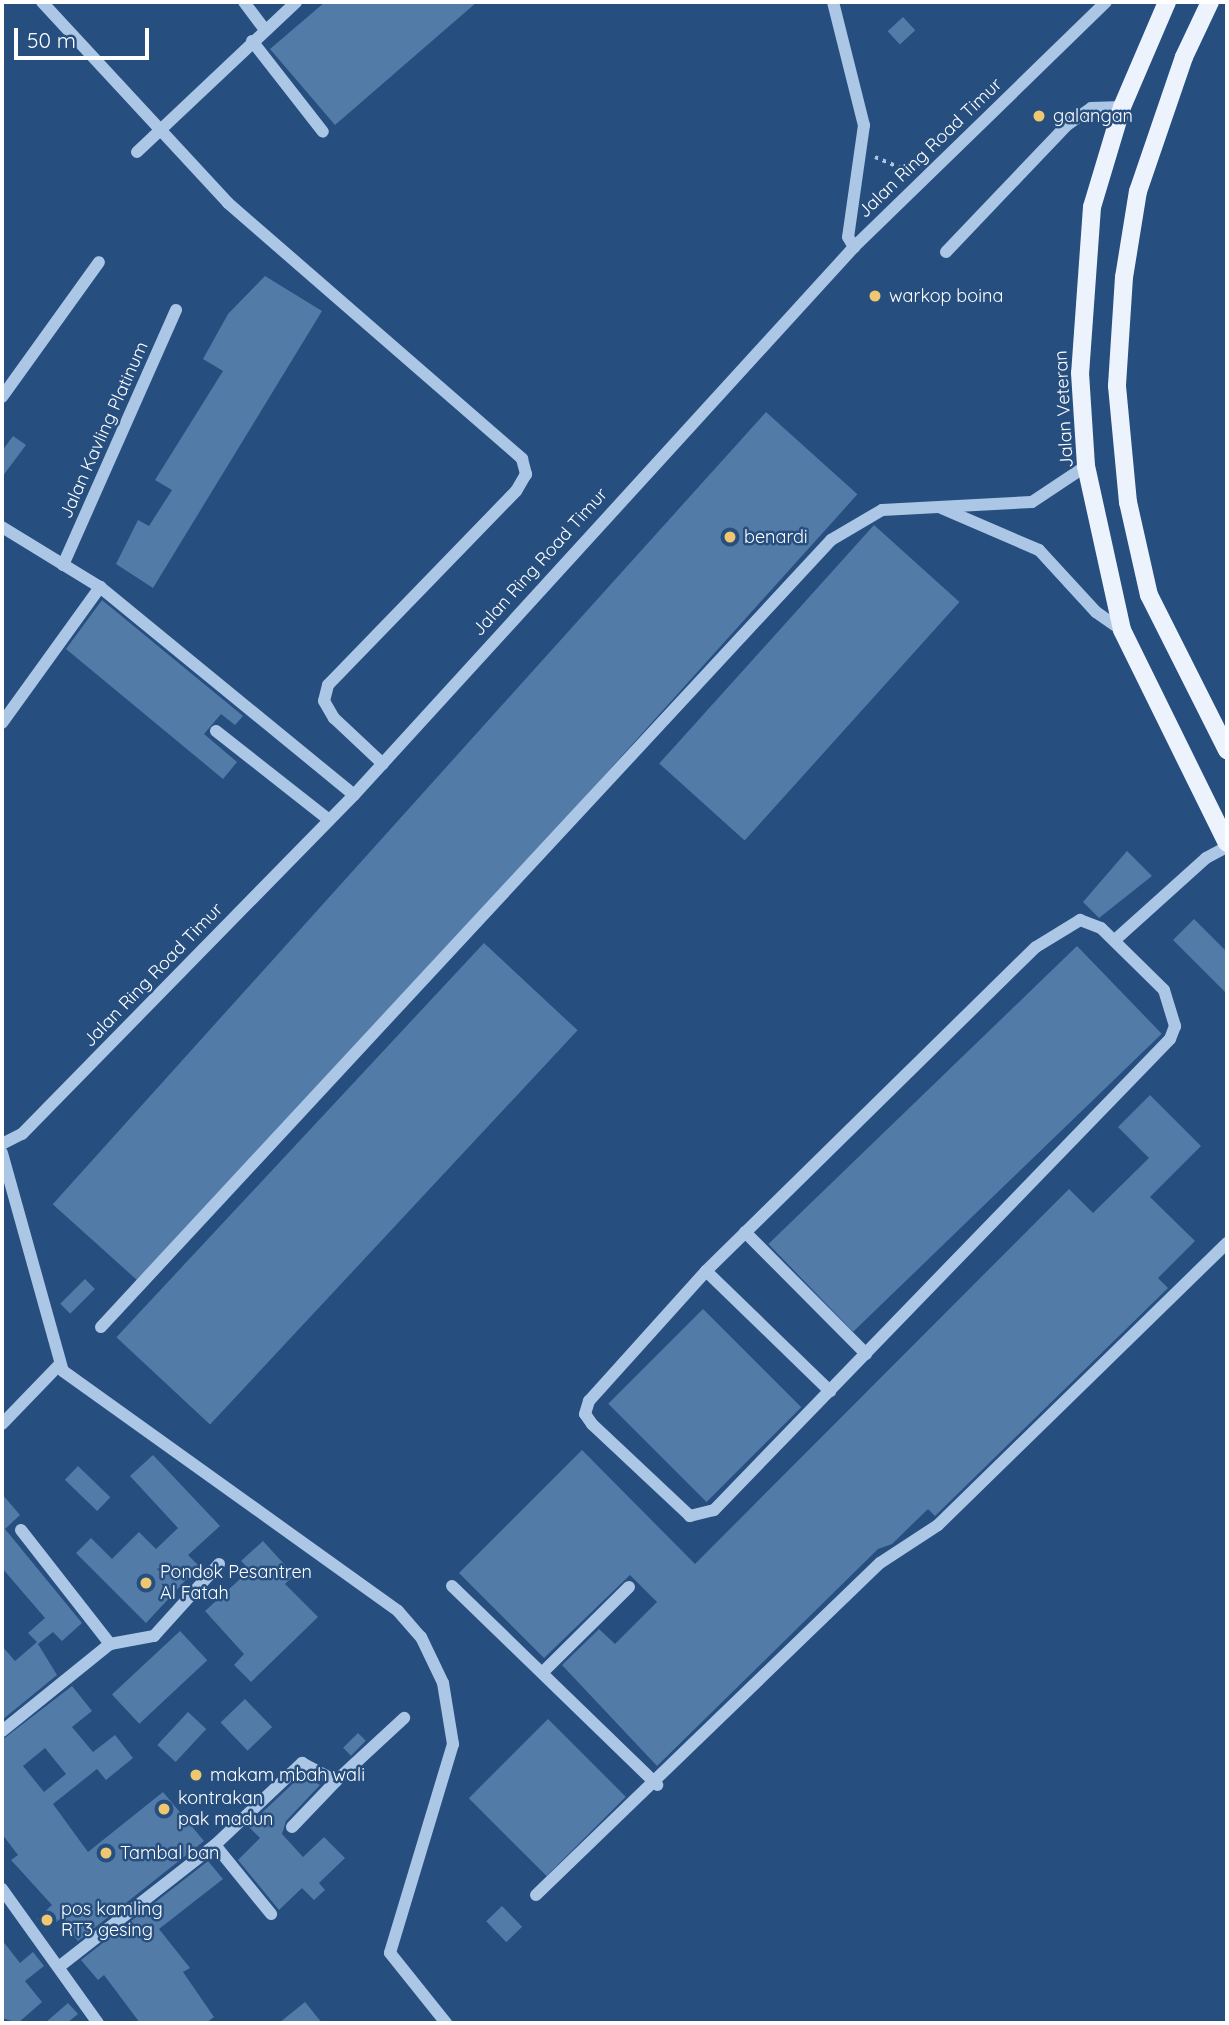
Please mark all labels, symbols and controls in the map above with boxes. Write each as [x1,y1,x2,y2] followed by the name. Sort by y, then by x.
[18,14,152,58] scale bar
[27,27,76,53] text: 50 m
[853,74,1007,222] street label: Jalan Ring Road Timur
[1053,105,1133,127] place label: galangan
[1031,108,1047,124] marker: galangan
[889,285,1003,307] place label: warkop boina
[867,288,883,304] marker: warkop boina
[55,338,153,522] street label: Jalan Kavling Platinum
[1050,350,1078,468] street label: Jalan Veteran
[468,483,612,641] street label: Jalan Ring Road Timur
[744,526,808,548] place label: benardi
[722,529,738,545] marker: benardi
[79,898,227,1052] street label: Jalan Ring Road Timur
[160,1562,312,1604] place label: Pondok Pesantren Al Fatah
[138,1575,154,1591] marker: Pondok Pesantren Al Fatah
[210,1764,365,1786] place label: makam mbah wali
[188,1767,204,1783] marker: makam mbah wali
[178,1788,274,1830] place label: kontrakan pak madun
[156,1801,172,1817] marker: kontrakan pak madun
[120,1842,219,1864] place label: Tambal ban
[98,1845,114,1861] marker: Tambal ban
[61,1899,163,1941] place label: pos kamling RT3 gesing
[39,1912,55,1928] marker: pos kamling RT3 gesing

